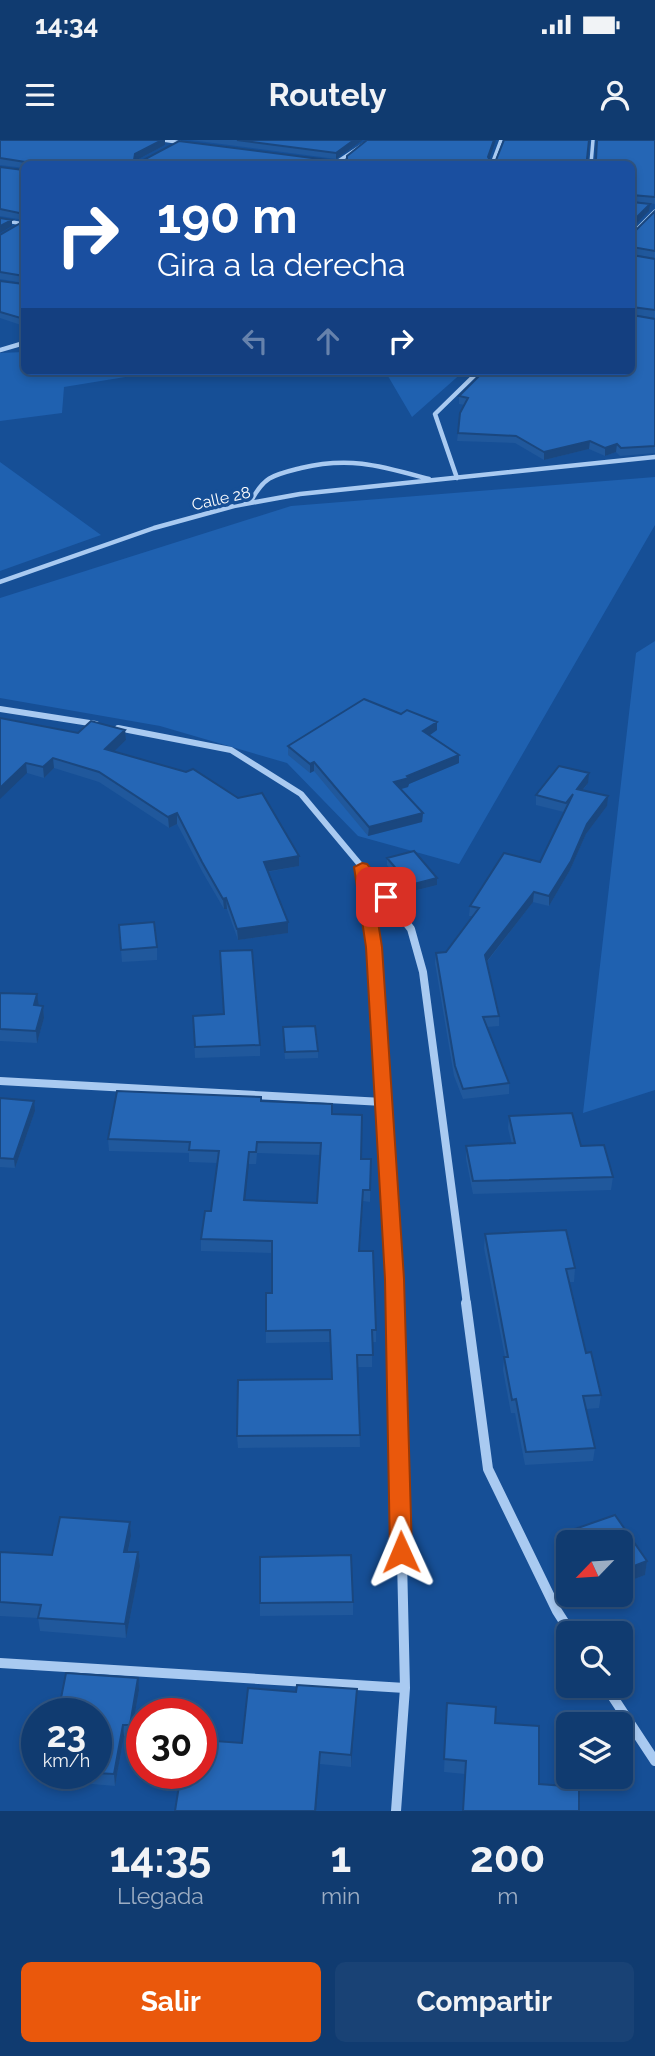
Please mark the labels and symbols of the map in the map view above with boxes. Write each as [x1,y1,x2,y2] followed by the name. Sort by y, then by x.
[190,483,252,514] street label: Calle 28
[356,867,416,927] pin
[364,1515,438,1589] position arrow
[556,1530,634,1606] north arrow
[126,1698,217,1789] speed limit sign: 30

